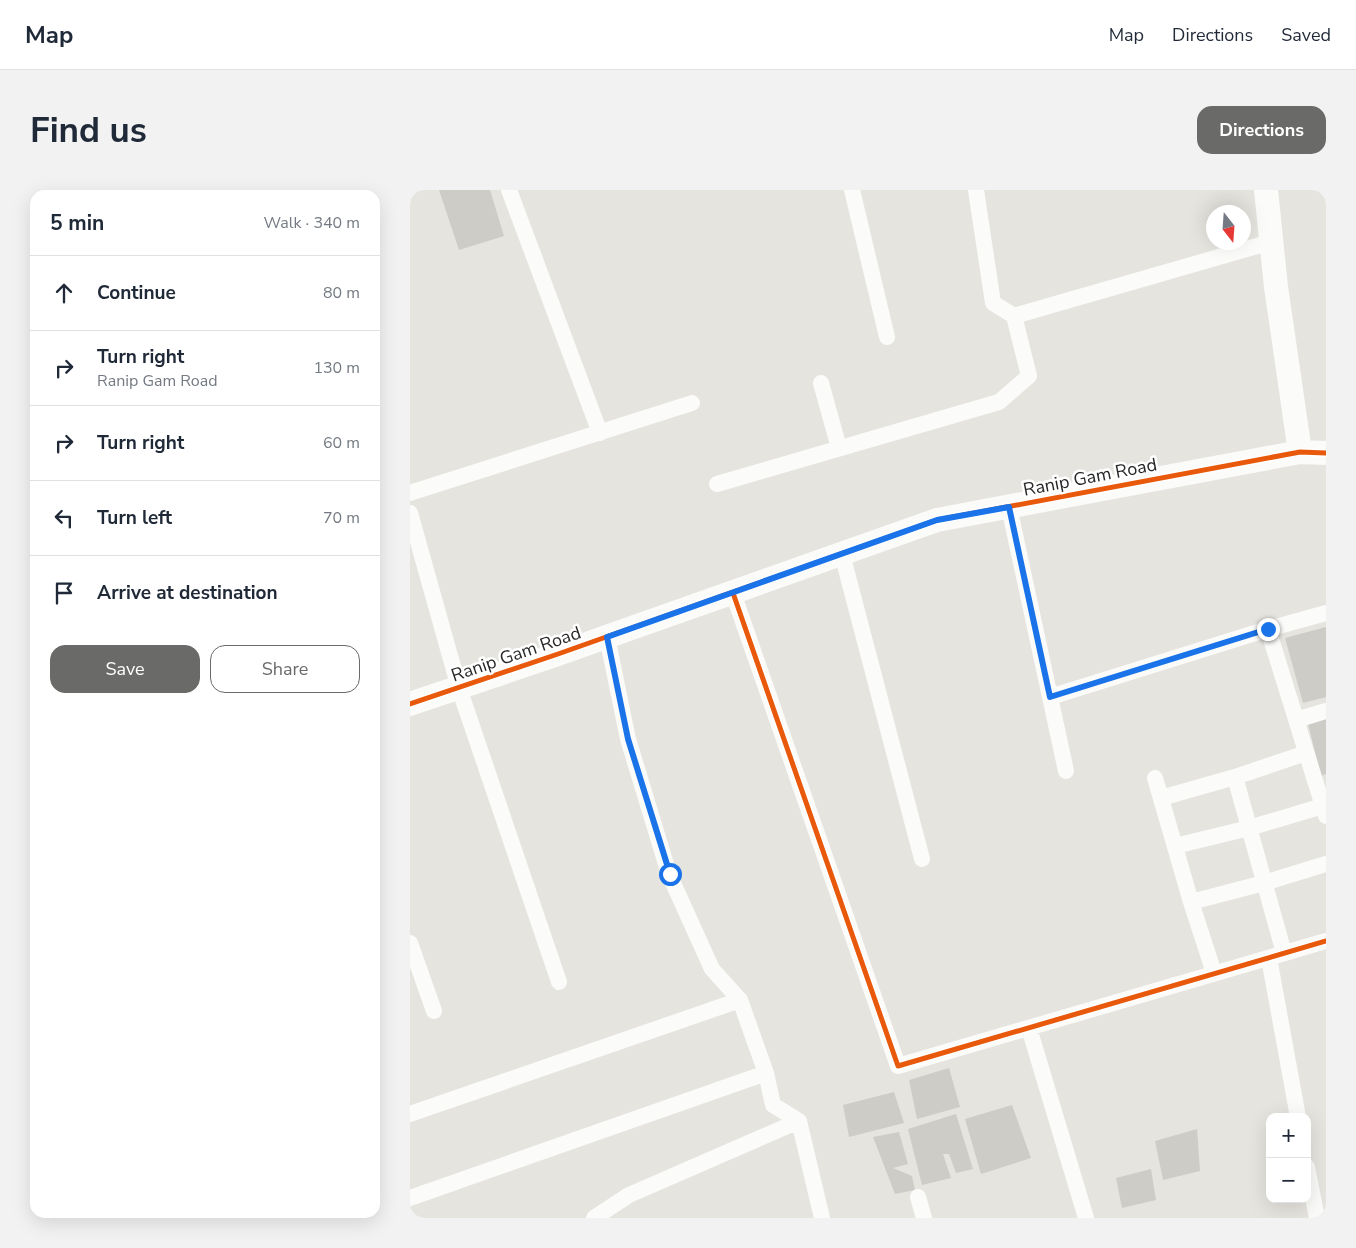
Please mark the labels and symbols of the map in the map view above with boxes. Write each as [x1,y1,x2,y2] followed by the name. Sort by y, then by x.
[1206,205,1251,250] north arrow
[1021,452,1159,502] street label: Ranip Gam Road
[1257,618,1280,641] route end
[448,621,584,687] street label: Ranip Gam Road
[659,863,682,886] route start

